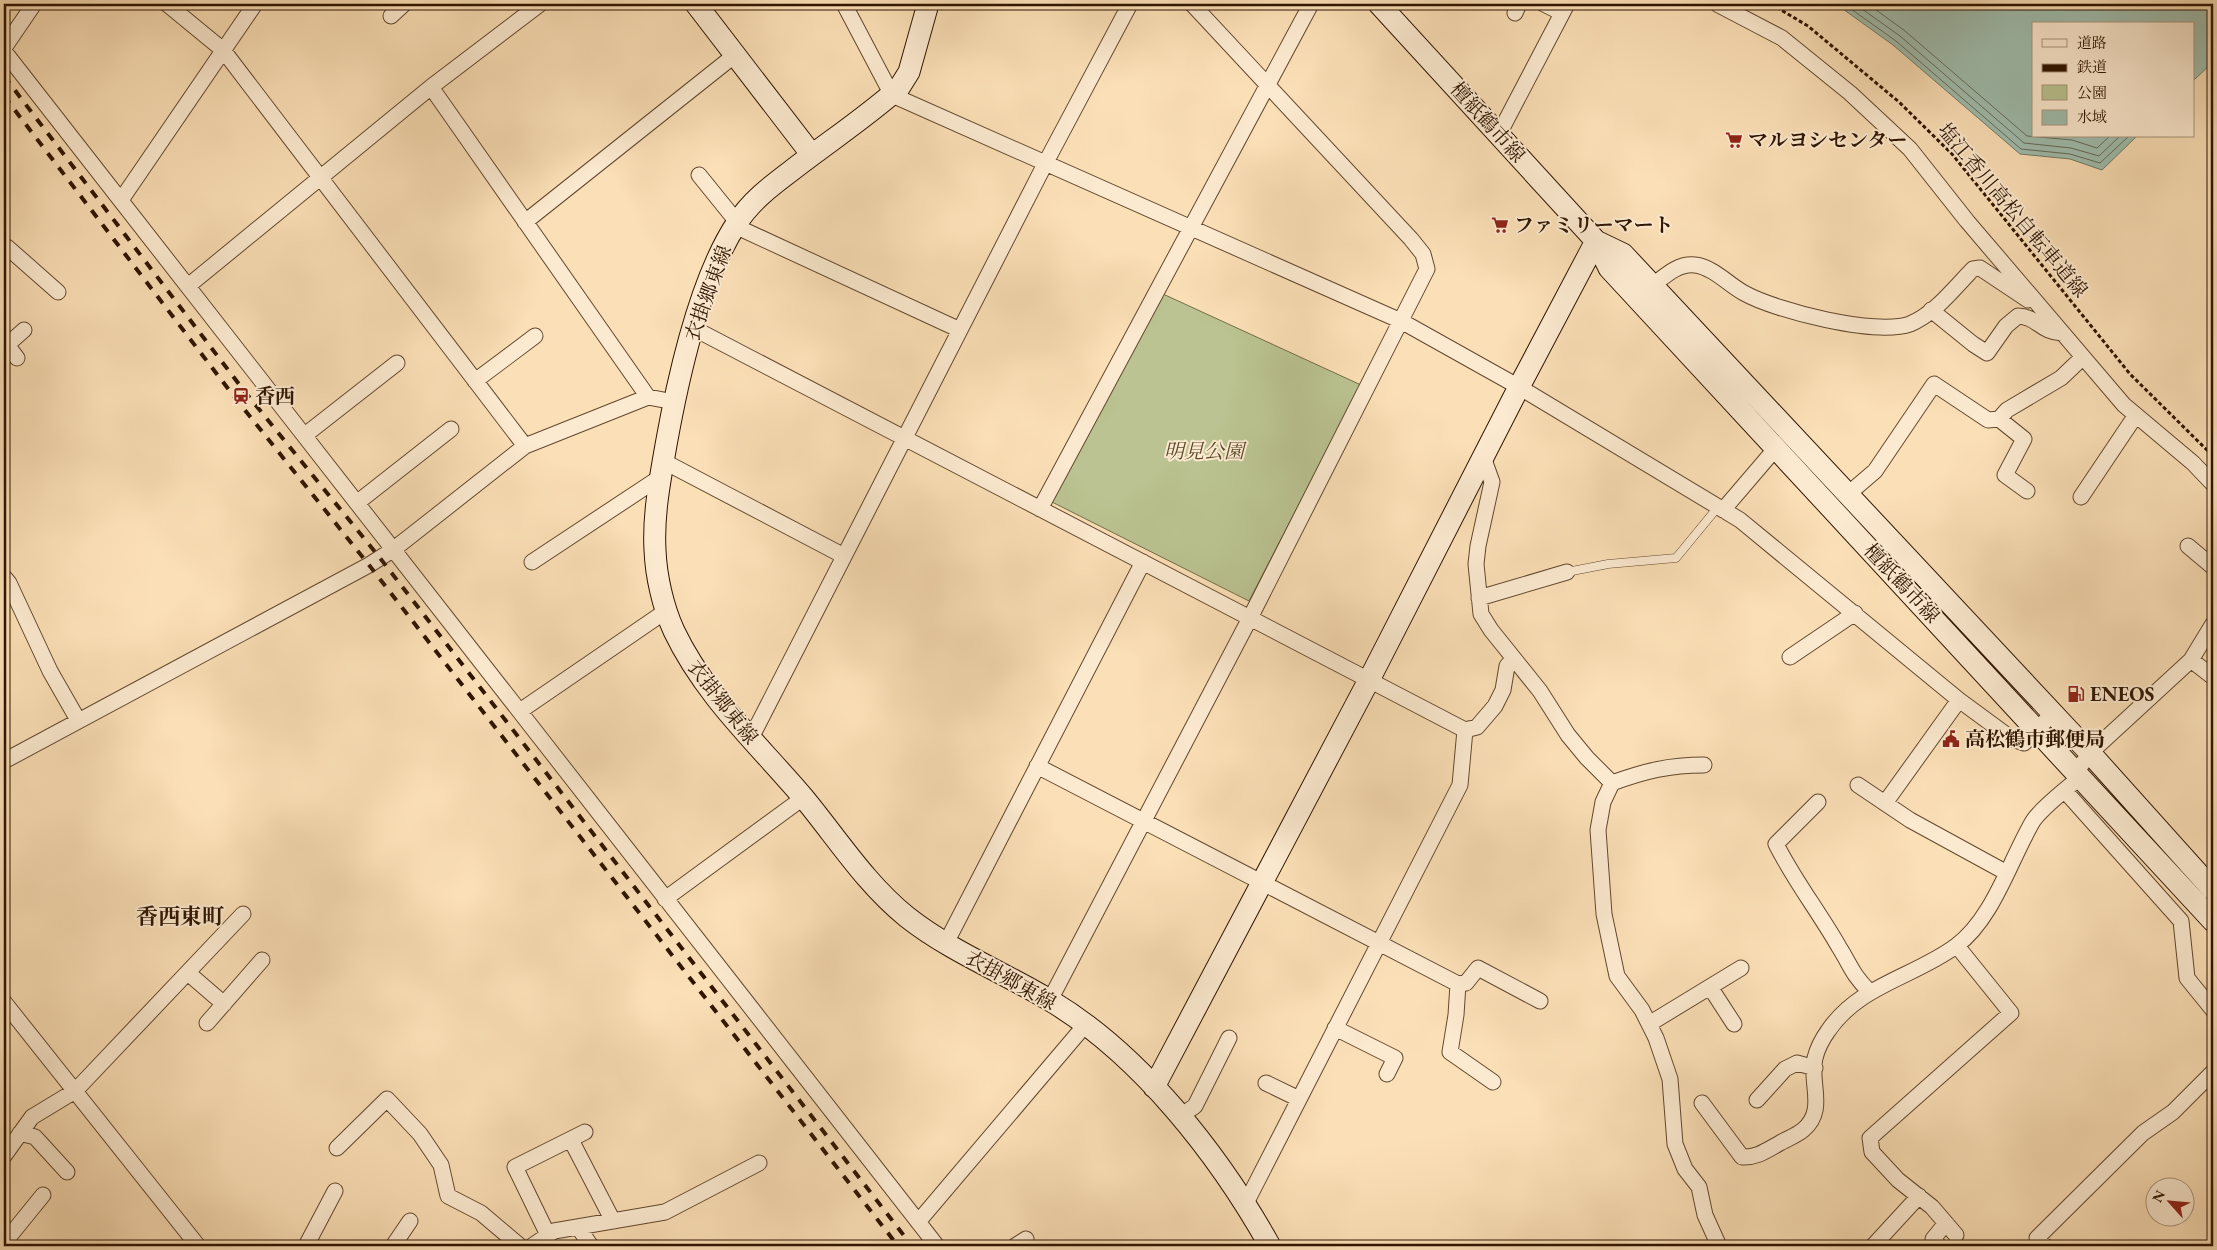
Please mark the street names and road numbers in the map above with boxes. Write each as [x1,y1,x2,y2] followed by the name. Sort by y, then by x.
[1445,76,1531,168] street label: 檀紙鶴市線
[1932,117,2094,303] street label: 塩江香川高松自転車道線
[679,242,737,344] street label: 衣掛郷東線
[1858,538,1946,628] street label: 檀紙鶴市線
[682,655,764,749] street label: 衣掛郷東線
[961,944,1061,1016] street label: 衣掛郷東線

